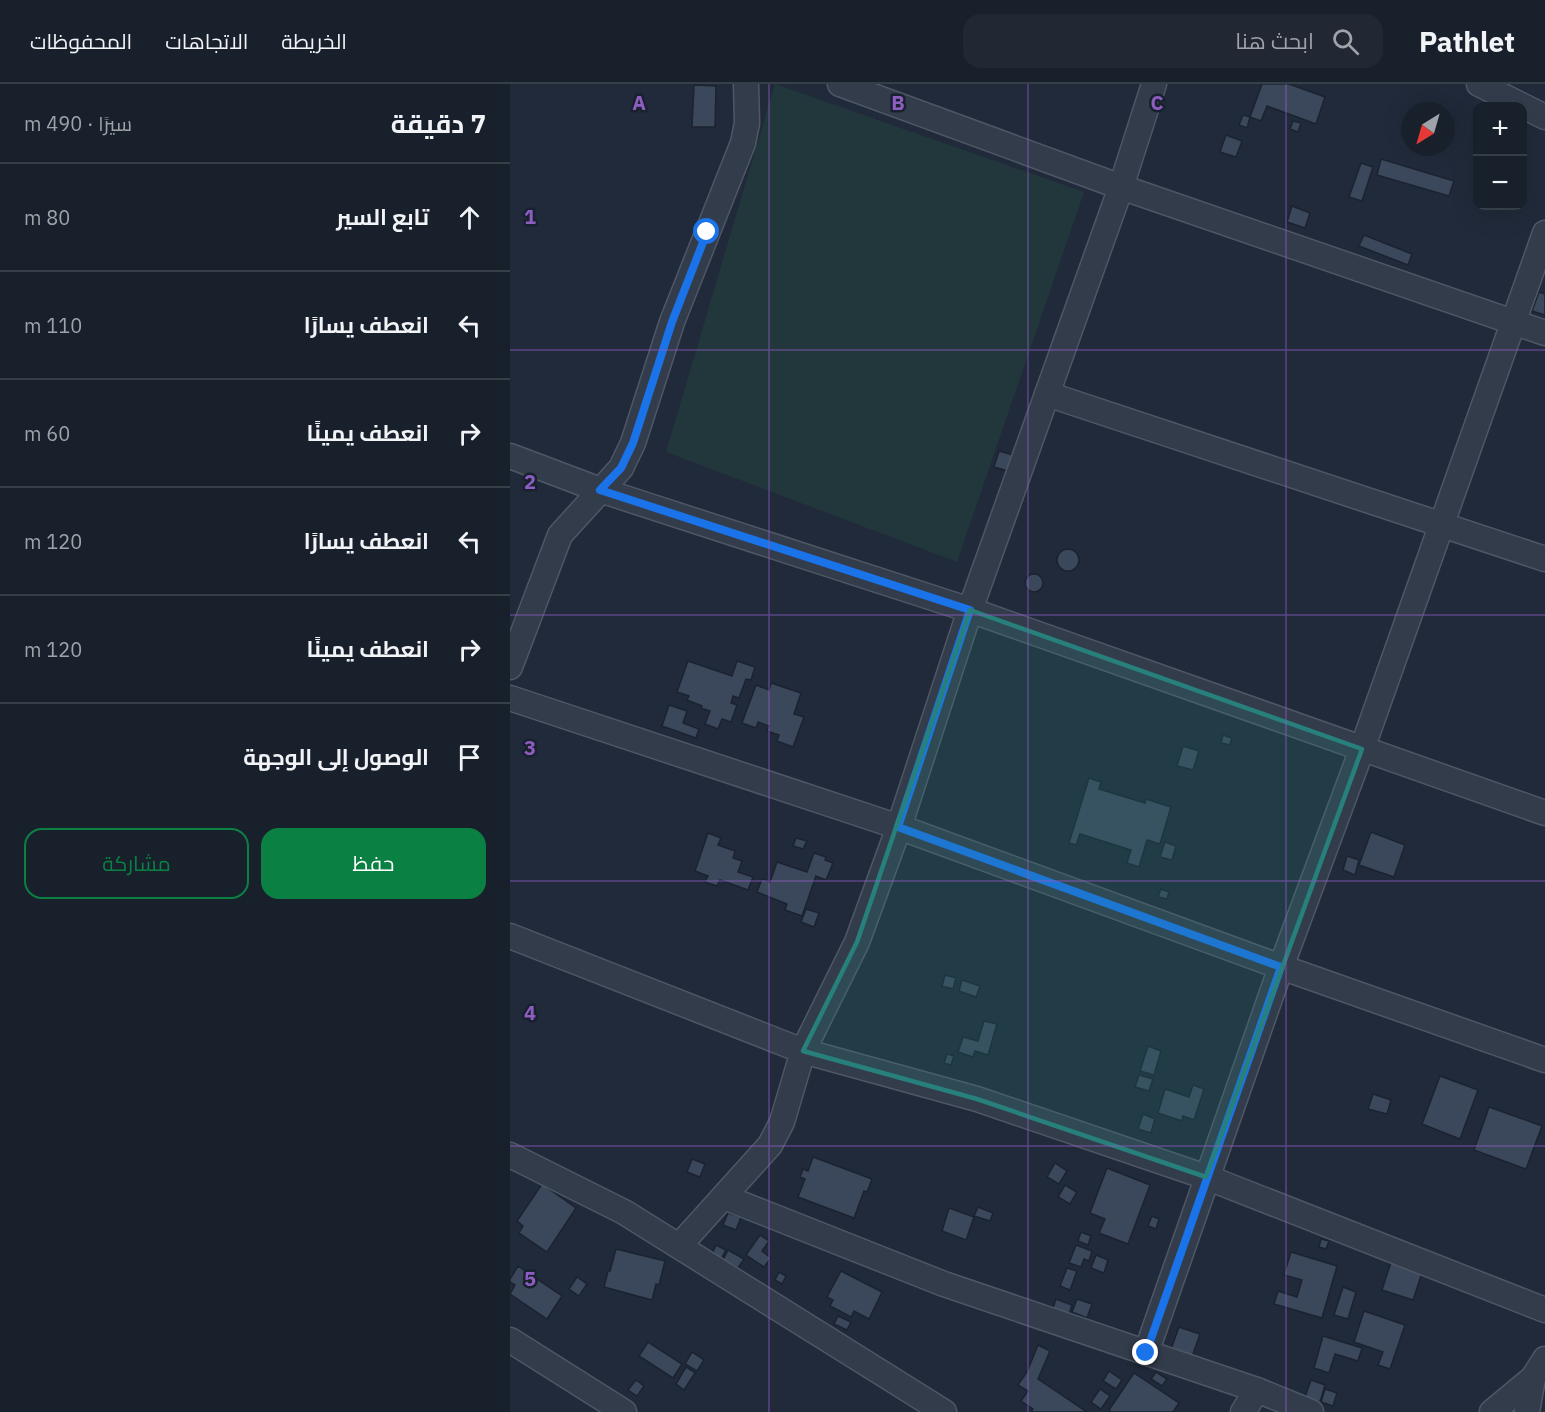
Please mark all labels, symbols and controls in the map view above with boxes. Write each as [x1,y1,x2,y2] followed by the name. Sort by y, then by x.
[963,14,1383,68] search box
[1419,23,1515,60] text: Pathlet
[1329,25,1362,58] icon: search
[1235,26,1314,55] text: ابحث هنا
[30,27,132,55] text: المحفوظات
[165,27,248,55] text: الاتجاهات
[281,27,347,55] text: الخريطة
[632,89,646,116] text: A
[891,89,905,116] text: B
[1150,89,1164,116] text: C
[1401,102,1455,156] north arrow
[1473,102,1527,210] map controls
[1473,102,1527,156] button: +
[391,106,486,140] text: 7 دقيقة
[24,110,132,137] text: سيرًا · 490 m
[1473,156,1527,210] button: −
[453,201,486,234] icon: ahead
[336,202,429,231] text: تابع السير
[524,203,536,230] text: 1
[24,204,70,231] text: 80 m
[693,218,719,244] route start
[453,309,486,342] icon: left
[304,310,429,339] text: انعطف يسارًا
[24,312,82,339] text: 110 m
[453,417,486,450] icon: right
[307,418,429,447] text: انعطف يمينًا
[24,420,70,447] text: 60 m
[524,468,536,495] text: 2
[453,525,486,558] icon: left
[304,526,429,555] text: انعطف يسارًا
[24,528,82,555] text: 120 m
[453,633,486,666] icon: right
[307,634,429,663] text: انعطف يمينًا
[24,636,82,663] text: 120 m
[524,734,536,761] text: 3
[453,741,486,774] icon: arrive
[243,742,429,771] text: الوصول إلى الوجهة
[24,828,249,899] button: مشاركة
[261,828,486,899] button: حفظ
[524,999,536,1026] text: 4
[524,1265,536,1292] text: 5
[1132,1339,1158,1365] route end

